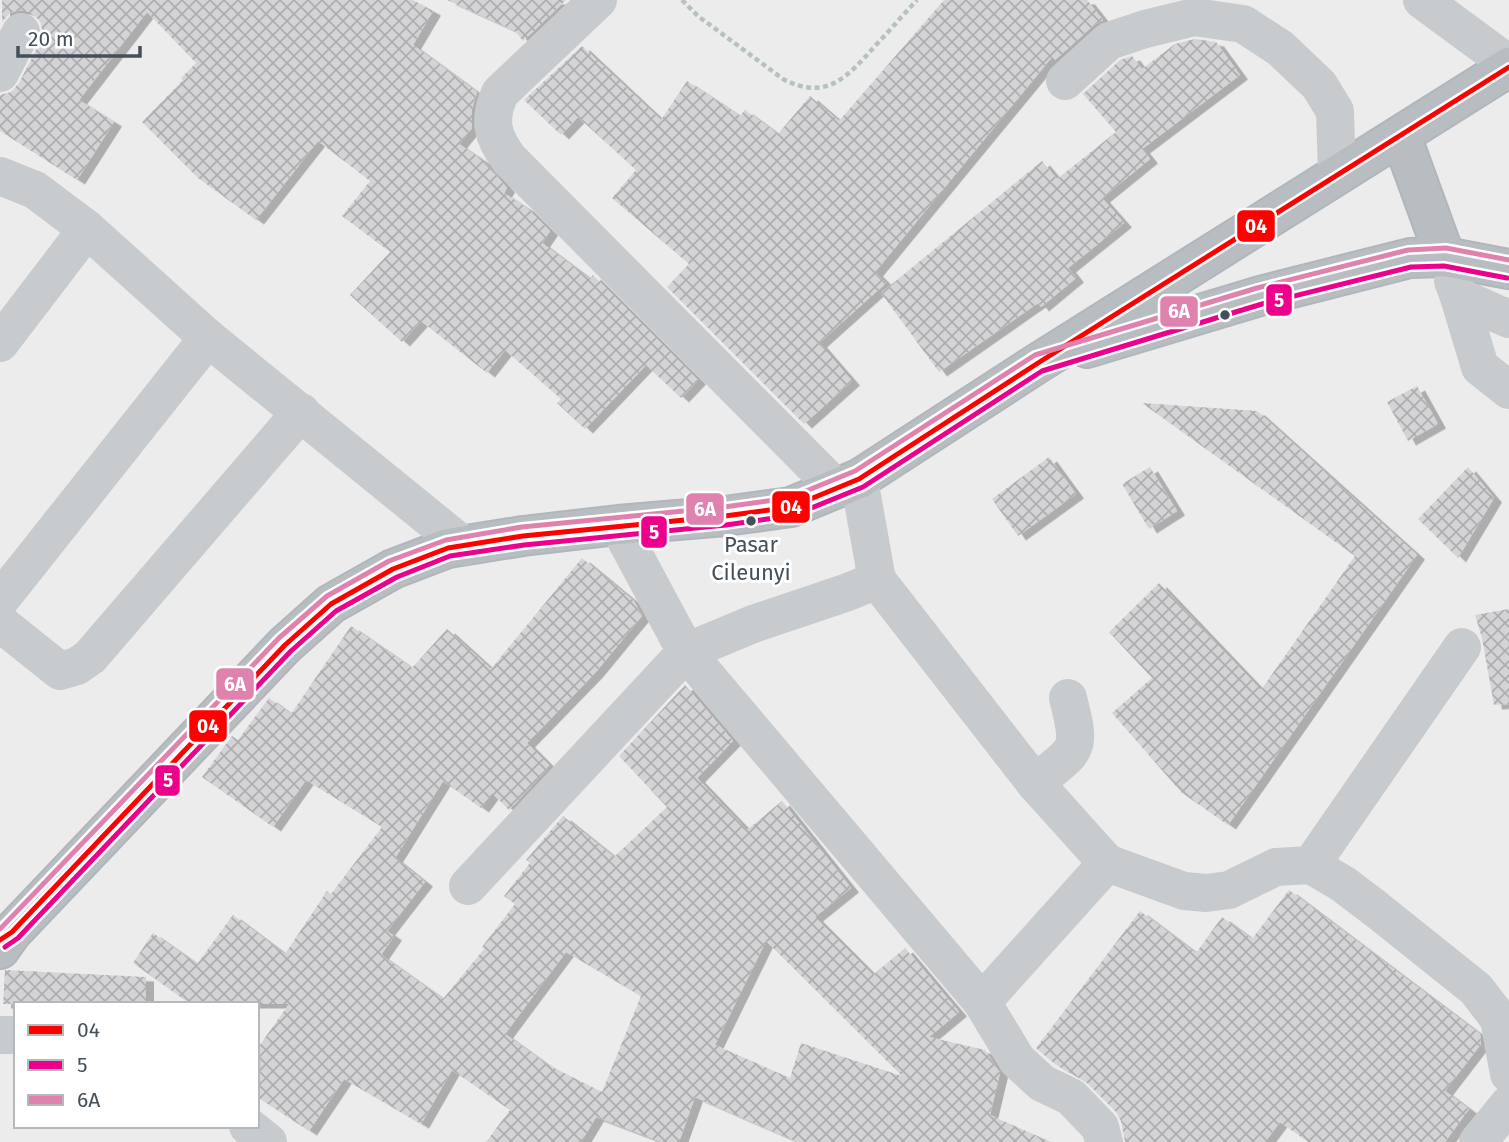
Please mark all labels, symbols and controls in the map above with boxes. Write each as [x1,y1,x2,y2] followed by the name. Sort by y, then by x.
[18,14,140,58] scale bar
[28,26,74,52] text: 20 m
[1236,209,1276,243] line badge: 04
[1245,215,1267,238] text: 04
[1265,283,1293,317] line badge: 5
[1274,289,1284,312] text: 5
[1159,295,1199,328] line badge: 6A
[1168,300,1191,323] text: 6A
[1218,308,1232,322] unlabelled marker
[771,490,811,524] line badge: 04
[685,492,725,526] line badge: 6A
[780,496,802,519] text: 04
[694,498,717,521] text: 6A
[744,514,758,528] marker: Pasar Cileunyi
[640,515,668,549] line badge: 5
[649,521,659,544] text: 5
[711,531,791,586] place label: Pasar Cileunyi
[215,667,255,701] line badge: 6A
[224,673,247,696] text: 6A
[188,709,228,743] line badge: 04
[197,715,219,738] text: 04
[154,764,181,797] line badge: 5
[163,769,173,792] text: 5
[14,1002,259,1128] legend
[77,1017,100,1043] text: 04
[77,1052,88,1078] text: 5
[77,1087,100,1113] text: 6A

